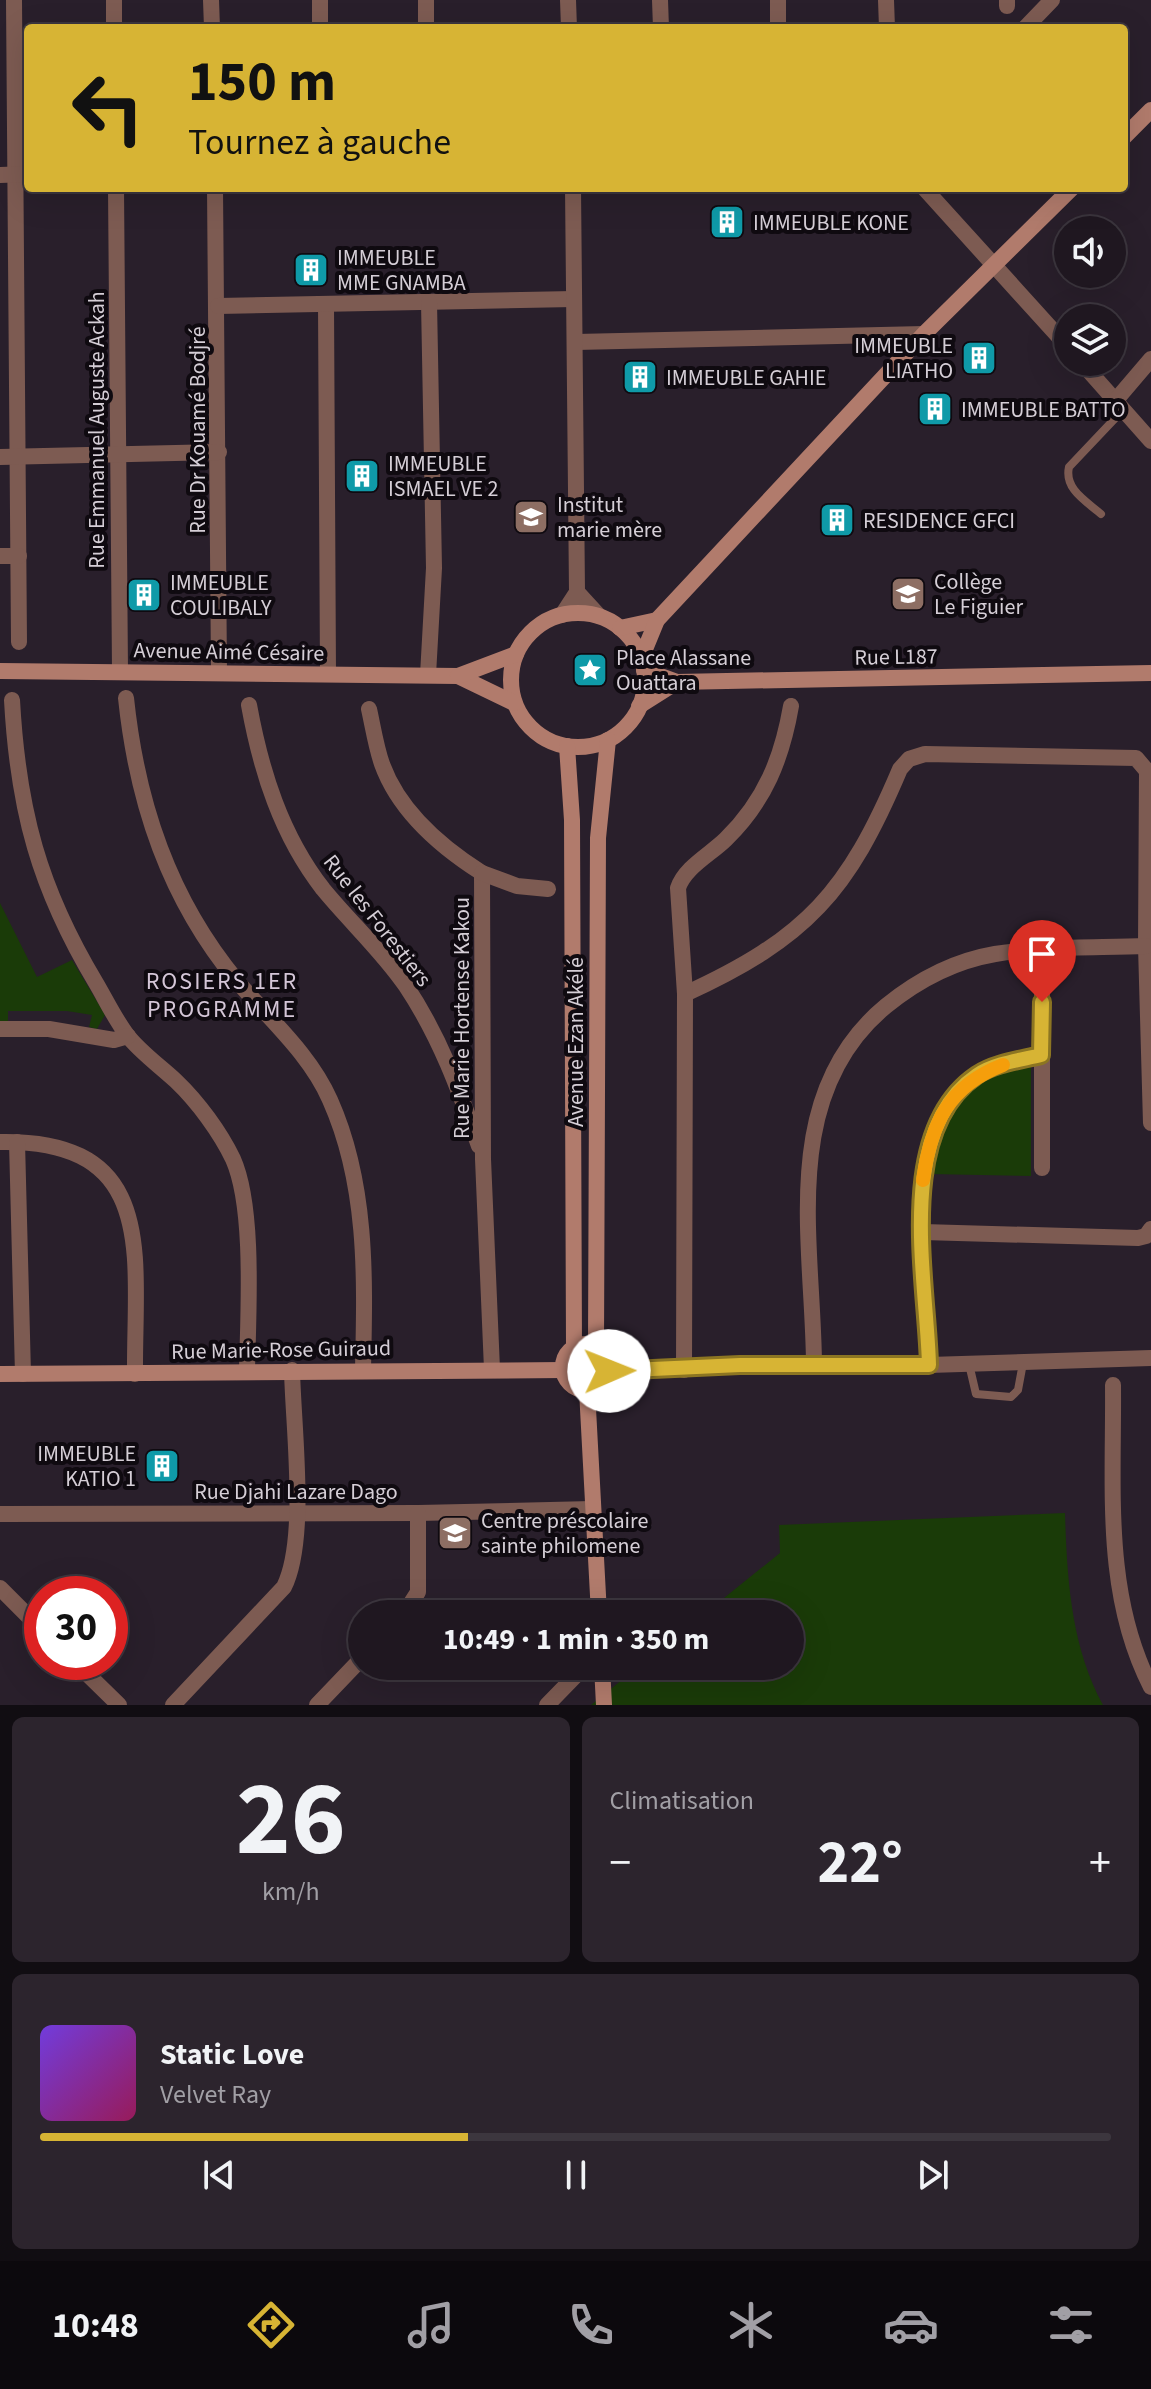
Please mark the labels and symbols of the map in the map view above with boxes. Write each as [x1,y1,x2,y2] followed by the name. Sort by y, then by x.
[708,203,746,241] building icon: IMMEUBLE KONE
[753,207,909,239] place label: IMMEUBLE KONE
[337,242,466,299] place label: IMMEUBLE MME GNAMBA
[292,251,330,289] building icon: IMMEUBLE MME GNAMBA
[81,291,113,569] street label: Rue Emmanuel Auguste Ackah
[182,326,214,534] street label: Rue Dr Kouamé Bodjré
[854,330,953,387] place label: IMMEUBLE LIATHO
[960,339,998,377] building icon: IMMEUBLE LIATHO
[621,358,659,396] building icon: IMMEUBLE GAHIE
[666,362,826,394] place label: IMMEUBLE GAHIE
[916,390,954,428] building icon: IMMEUBLE BATTO
[961,394,1126,426] place label: IMMEUBLE BATTO
[388,448,498,505] place label: IMMEUBLE ISMAEL VE 2
[343,457,381,495] building icon: IMMEUBLE ISMAEL VE 2
[557,489,662,546] place label: Institut marie mère
[512,498,550,536] school or university icon: Institut marie mère
[818,501,856,539] building icon: RESIDENCE GFCI
[863,505,1015,537] place label: RESIDENCE GFCI
[934,566,1023,623] place label: Collège Le Figuier
[170,567,272,624] place label: IMMEUBLE COULIBALY
[889,575,927,613] school or university icon: Collège Le Figuier
[125,576,163,614] building icon: IMMEUBLE COULIBALY
[133,634,325,670] street label: Avenue Aimé Césaire
[854,640,938,674] street label: Rue L187
[616,642,751,699] place label: Place Alassane Ouattara
[571,651,609,689] place icon: Place Alassane Ouattara
[315,848,439,994] street label: Rue les Forestiers
[446,897,478,1139] street label: Rue Marie Hortense Kakou
[1008,920,1076,1002] pin
[560,957,592,1127] street label: Avenue Ezan Akélé
[146,964,298,1027] district label: ROSIERS 1ER PROGRAMME
[567,1329,651,1413] position arrow
[171,1332,391,1368] street label: Rue Marie-Rose Guiraud
[37,1438,136,1495] place label: IMMEUBLE KATIO 1
[143,1447,181,1485] building icon: IMMEUBLE KATIO 1
[194,1476,398,1508] street label: Rue Djahi Lazare Dago
[481,1505,648,1562] place label: Centre préscolaire sainte philomene
[436,1514,474,1552] school or university icon: Centre préscolaire sainte philomene
[24,1576,128,1680] speed limit sign: 30

